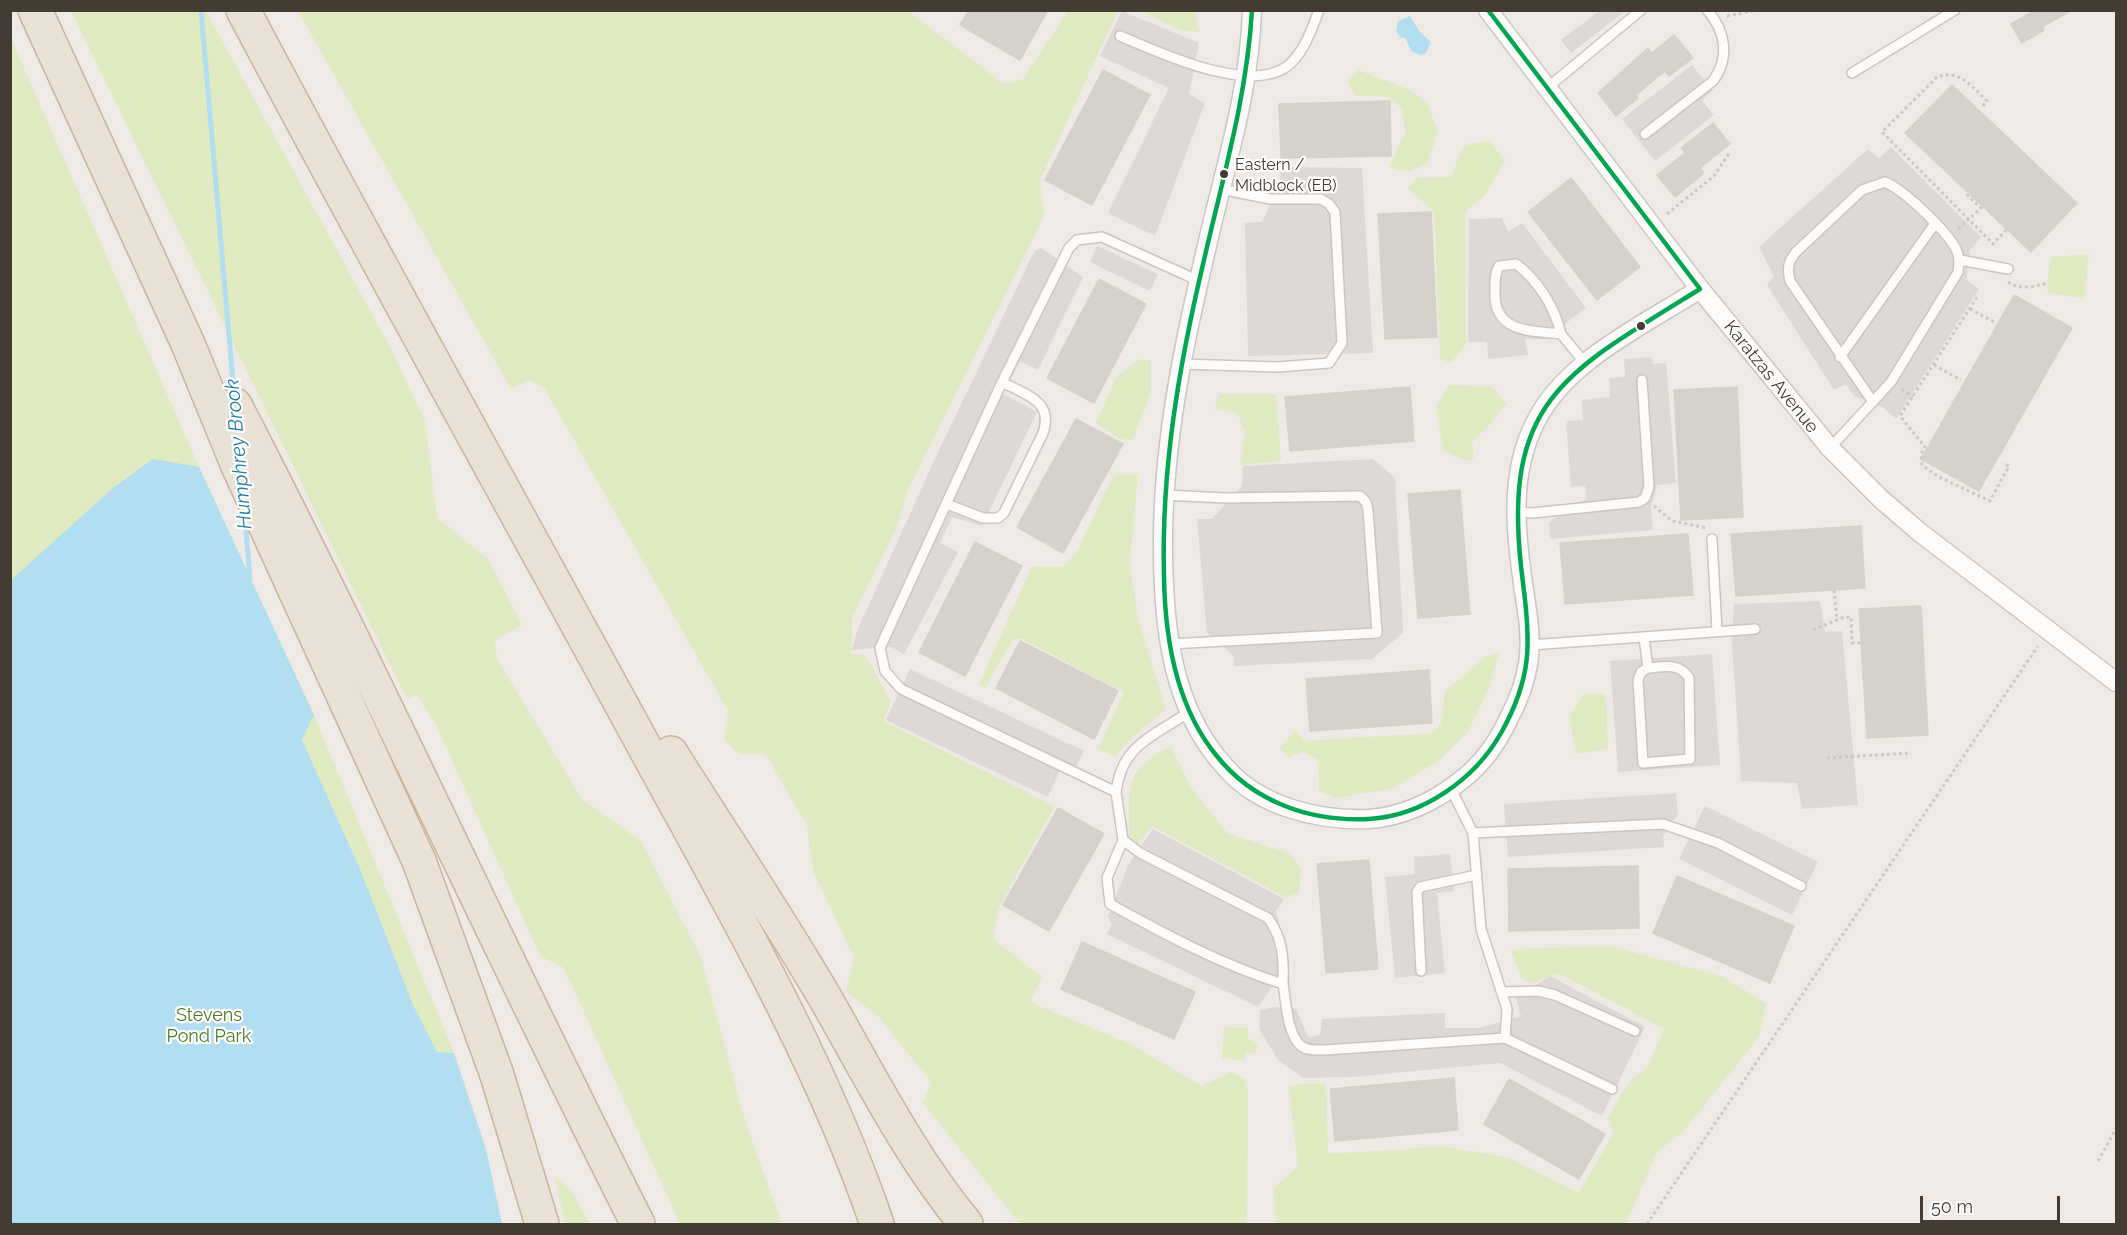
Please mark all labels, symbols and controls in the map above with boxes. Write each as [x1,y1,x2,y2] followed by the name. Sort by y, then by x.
[1235,155,1337,193] place label: Eastern / Midblock (EB)
[1218,168,1230,180] marker: Eastern / Midblock (EB)
[1719,316,1823,438] street label: Karatzas Avenue
[1635,320,1647,332] unlabelled marker
[220,378,258,530] water label: Humphrey Brook
[167,1005,251,1048] park label: Stevens Pond Park
[1923,1184,2062,1222] scale bar
[1931,1196,1973,1217] text: 50 m

